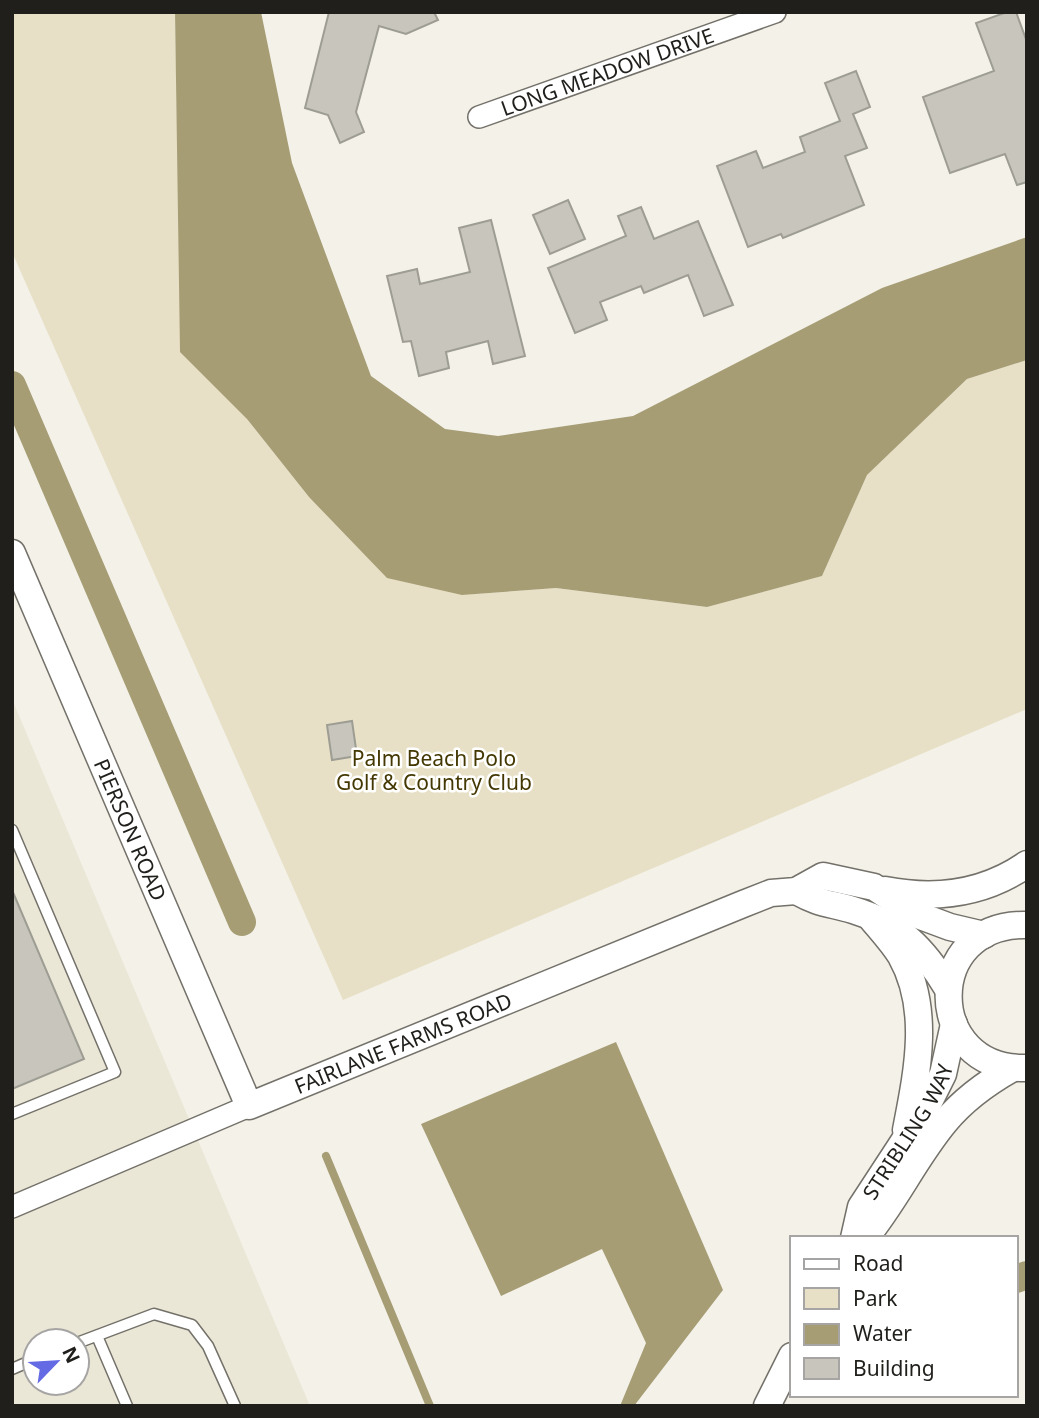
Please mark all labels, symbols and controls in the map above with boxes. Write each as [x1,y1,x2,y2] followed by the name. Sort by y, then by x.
[497,21,718,122] street label: LONG MEADOW DRIVE
[336,744,532,796] park label: Palm Beach Polo Golf & Country Club
[88,754,173,905] street label: PIERSON ROAD
[290,986,516,1100] street label: FAIRLANE FARMS ROAD
[856,1061,959,1205] street label: STRIBLING WAY
[790,1236,1018,1397] legend
[853,1249,903,1277] text: Road
[853,1284,898,1312] text: Park
[853,1319,912,1347] text: Water
[21,1327,91,1397] north arrow
[56,1342,86,1367] text: N
[853,1354,935,1382] text: Building

